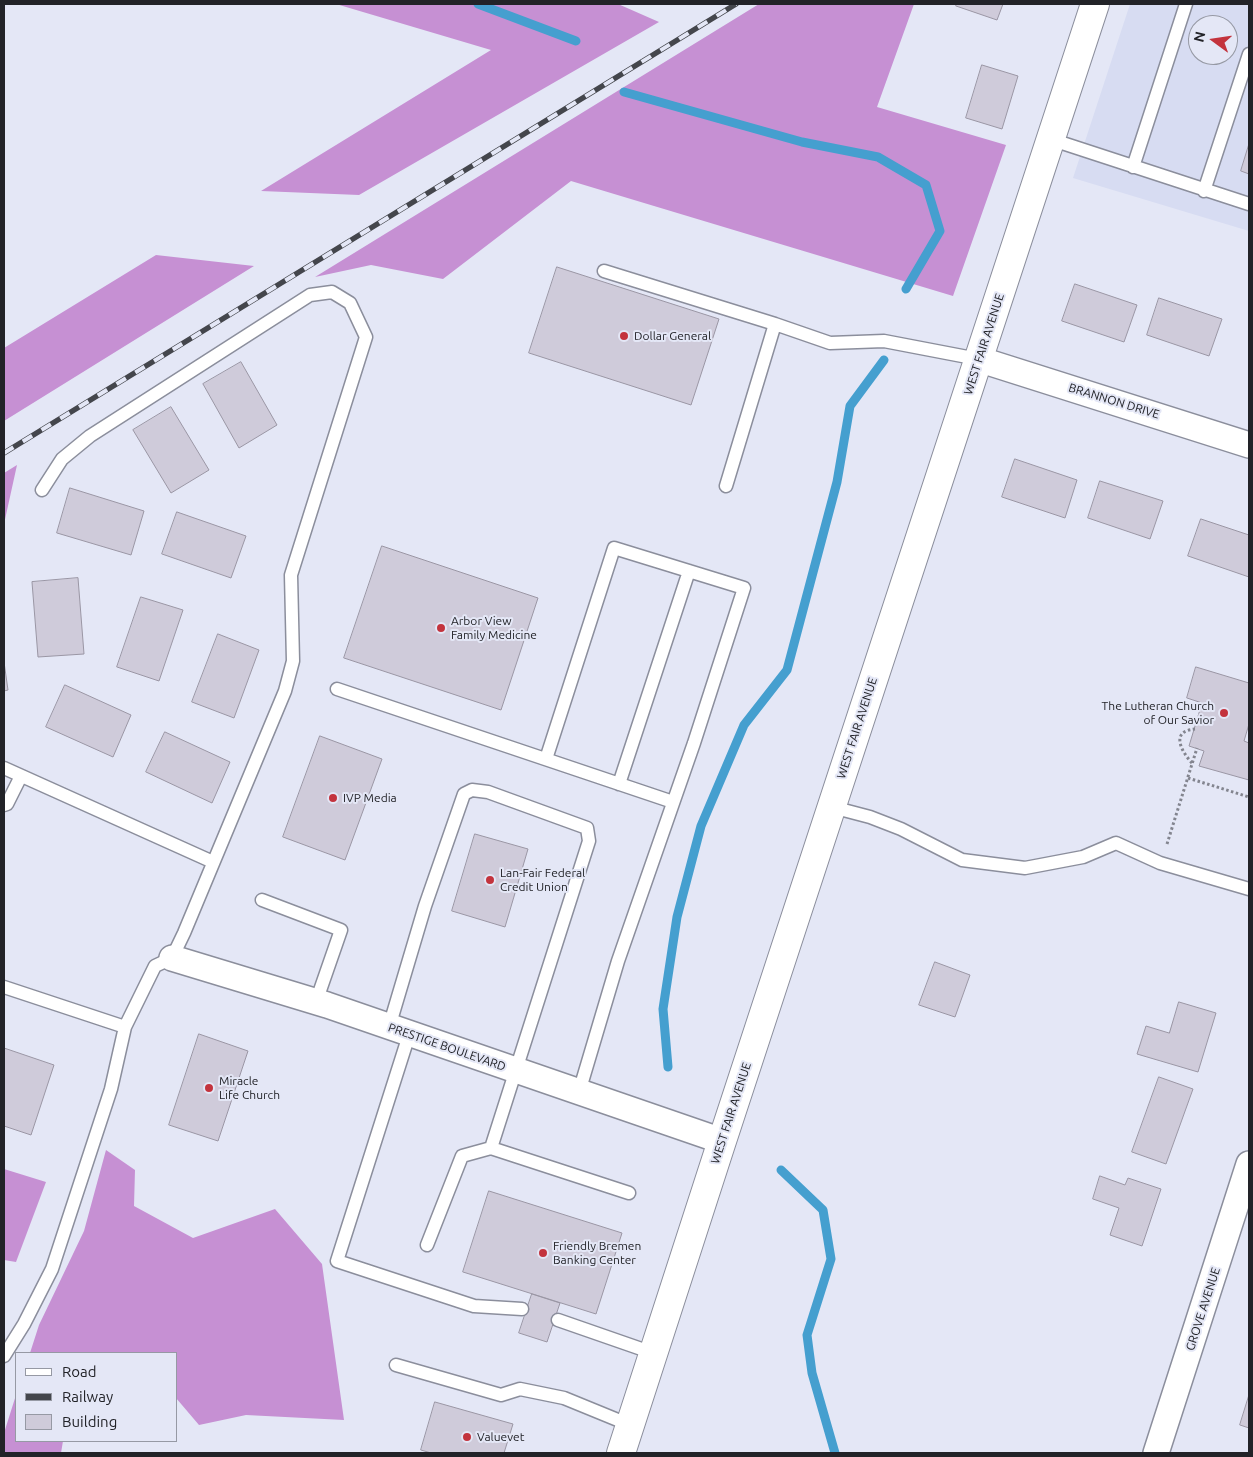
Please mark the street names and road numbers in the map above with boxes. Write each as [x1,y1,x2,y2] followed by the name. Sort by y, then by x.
[961,292,1007,396] street label: WEST FAIR AVENUE
[1067,380,1161,422] street label: BRANNON DRIVE
[834,676,880,780] street label: WEST FAIR AVENUE
[386,1020,508,1074] street label: PRESTIGE BOULEVARD
[708,1061,754,1165] street label: WEST FAIR AVENUE
[1183,1266,1223,1352] street label: GROVE AVENUE

